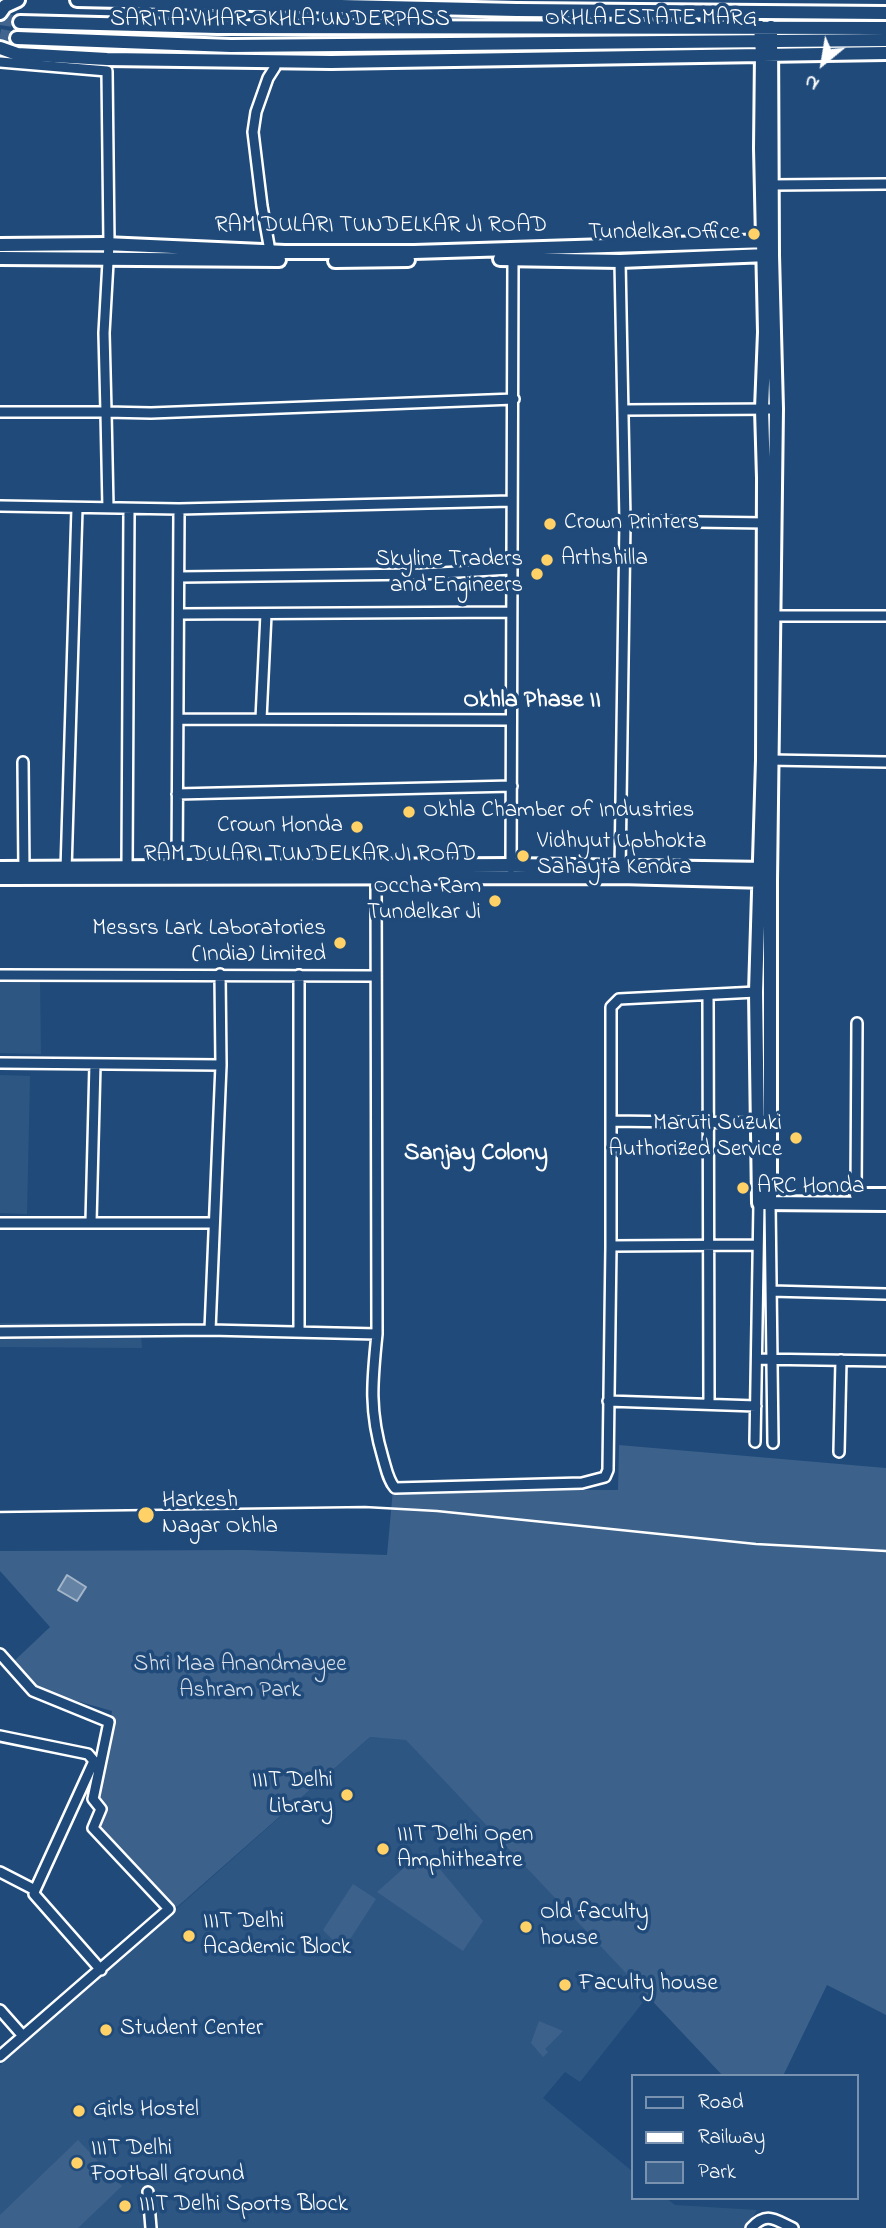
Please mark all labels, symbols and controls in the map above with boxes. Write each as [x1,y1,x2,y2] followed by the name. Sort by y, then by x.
[545,6,757,34] street label: OKHLA ESTATE MARG
[110,7,450,35] street label: SARITA VIHAR OKHLA UNDERPASS
[788,28,858,98] north arrow
[800,67,825,97] text: N
[215,213,547,241] street label: RAM DULARI TUNDELKAR JI ROAD
[588,220,740,248] place label: Tundelkar Office
[746,226,762,242] marker: Tundelkar Office
[564,510,699,538] place label: Crown Printers
[542,516,558,532] marker: Crown Printers
[561,546,648,574] place label: Arthshilla
[375,547,523,601] place label: Skyline Traders and Engineers
[539,552,555,568] marker: Arthshilla
[529,566,545,582] marker: Skyline Traders and Engineers
[463,688,601,716] district label: Okhla Phase II
[423,798,694,826] place label: Okhla Chamber of Industries
[401,804,417,820] marker: Okhla Chamber of Industries
[217,813,343,841] place label: Crown Honda
[349,819,365,835] marker: Crown Honda
[537,829,707,883] place label: Vidhyut Upbhokta Sahayta Kendra
[144,842,476,870] street label: RAM DULARI TUNDELKAR JI ROAD
[515,848,531,864] marker: Vidhyut Upbhokta Sahayta Kendra
[367,874,481,928] place label: Occha Ram Tundelkar Ji
[487,893,503,909] marker: Occha Ram Tundelkar Ji
[92,916,326,970] place label: Messrs Lark Laboratories (India) Limited
[332,935,348,951] marker: Messrs Lark Laboratories (India) Limited
[609,1111,782,1165] place label: Maruti Suzuki Authorized Service
[788,1130,804,1146] marker: Maruti Suzuki Authorized Service
[404,1141,548,1169] district label: Sanjay Colony
[757,1174,865,1202] place label: ARC Honda
[735,1180,751,1196] marker: ARC Honda
[162,1488,278,1542] place label: Harkesh Nagar Okhla
[136,1505,156,1525] marker: Harkesh Nagar Okhla
[133,1652,347,1706] park label: Shri Maa Anandmayee Ashram Park
[252,1768,333,1822] place label: IIIT Delhi Library
[339,1787,355,1803] marker: IIIT Delhi Library
[397,1822,533,1876] place label: IIIT Delhi Open Amphitheatre
[375,1841,391,1857] marker: IIIT Delhi Open Amphitheatre
[540,1900,648,1954] place label: Old faculty house
[203,1909,351,1963] place label: IIIT Delhi Academic Block
[518,1919,534,1935] marker: Old faculty house
[181,1928,197,1944] marker: IIIT Delhi Academic Block
[579,1971,718,1999] place label: Faculty house
[557,1977,573,1993] marker: Faculty house
[120,2016,263,2044] place label: Student Center
[98,2022,114,2038] marker: Student Center
[630,2074,858,2200] legend
[698,2088,744,2118] text: Road
[93,2097,199,2125] place label: Girls Hostel
[71,2103,87,2119] marker: Girls Hostel
[698,2123,765,2153] text: Railway
[91,2136,244,2190] place label: IIIT Delhi Football Ground
[69,2155,85,2171] marker: IIIT Delhi Football Ground
[698,2158,736,2188] text: Park
[139,2192,348,2220] place label: IIIT Delhi Sports Block
[117,2198,133,2214] marker: IIIT Delhi Sports Block

